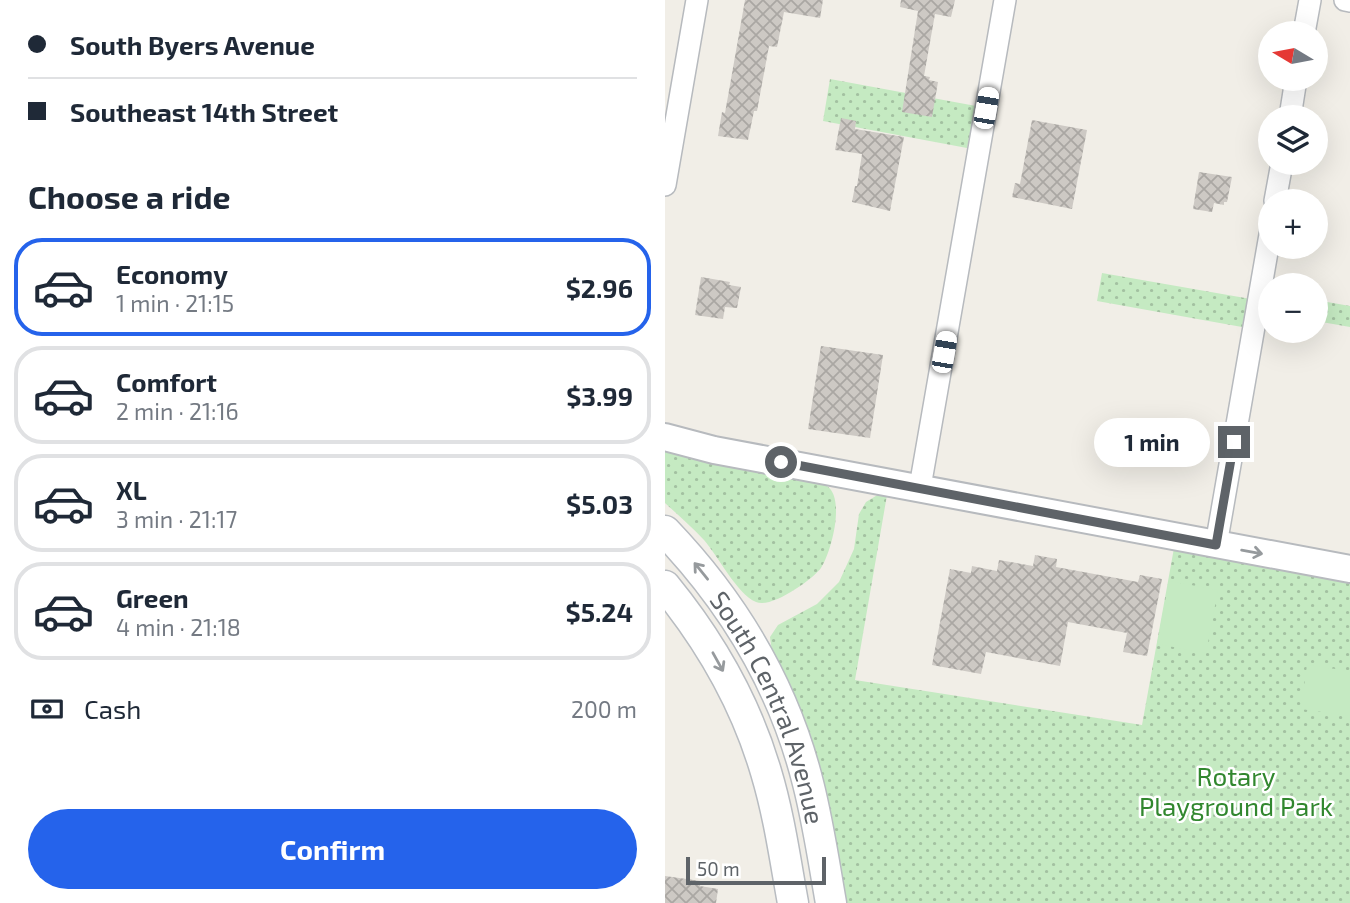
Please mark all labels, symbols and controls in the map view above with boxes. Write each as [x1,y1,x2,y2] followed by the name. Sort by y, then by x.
[1258,21,1328,91] north arrow
[1258,21,1328,343] map controls
[70,29,315,60] text: South Byers Avenue
[973,85,1000,131] car
[70,96,338,127] text: Southeast 14th Street
[1258,105,1328,175] button: layers
[28,177,231,215] text: Choose a ride
[1258,189,1328,259] button: +
[32,256,95,319] icon: car
[116,258,228,289] text: Economy
[566,272,633,303] text: $2.96
[1258,273,1328,343] button: −
[116,289,234,317] text: 1 min · 21:15
[931,329,958,375] car
[32,364,95,427] icon: car
[116,366,217,397] text: Comfort
[566,380,633,411] text: $3.99
[116,397,239,425] text: 2 min · 21:16
[1094,418,1209,466] callout: 1 min
[1218,426,1250,458] route end
[1124,428,1180,456] text: 1 min
[765,446,797,478] route start
[32,472,95,535] icon: car
[116,474,147,505] text: XL
[566,488,633,519] text: $5.03
[116,505,237,533] text: 3 min · 21:17
[1240,545,1263,559] one-way arrow
[693,562,708,580] one-way arrow
[32,580,95,643] icon: car
[116,582,189,613] text: Green
[705,584,832,827] street label: South Central Avenue
[566,596,633,627] text: $5.24
[116,613,241,641] text: 4 min · 21:18
[712,651,725,672] one-way arrow
[28,690,66,728] icon: cash
[84,693,141,724] text: Cash
[571,695,637,723] text: 200 m
[1139,760,1333,821] park label: Rotary Playground Park
[28,809,637,889] button: Confirm
[686,854,826,886] scale bar
[697,857,740,880] text: 50 m

